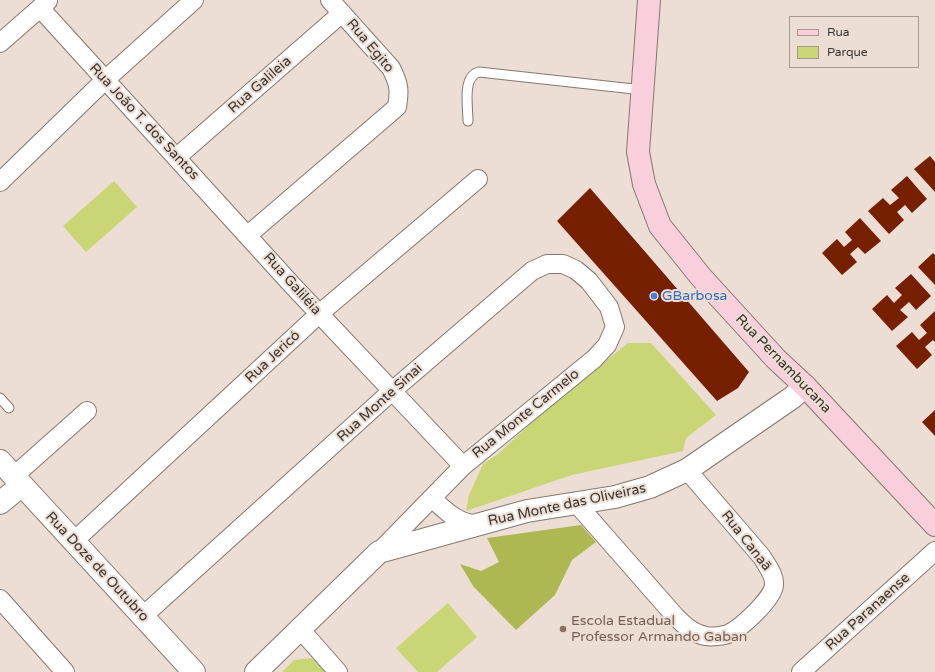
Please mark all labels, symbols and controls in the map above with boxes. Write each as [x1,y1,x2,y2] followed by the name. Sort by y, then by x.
[343,16,397,76] street label: Rua Egito
[789,16,919,68] legend
[827,25,850,39] text: Rua
[827,45,868,59] text: Parque
[225,53,295,117] street label: Rua Galileia
[86,60,202,184] street label: Rua João T. dos Santos
[260,249,324,319] street label: Rua Galiléia
[662,288,727,304] place label: GBarbosa
[649,291,659,301] marker: GBarbosa
[732,311,834,417] street label: Rua Pernambucana
[242,327,304,387] street label: Rua Jericó
[334,360,426,446] street label: Rua Monte Sinai
[469,366,583,462] street label: Rua Monte Carmelo
[487,480,647,530] street label: Rua Monte das Oliveiras
[717,508,775,574] street label: Rua Canaã
[42,509,152,625] street label: Rua Doze de Outubro
[822,570,914,654] street label: Rua Paranaense
[571,613,747,646] place label: Escola Estadual Professor Armando Gaban
[558,624,568,634] marker: Escola Estadual Professor Armando Gaban

